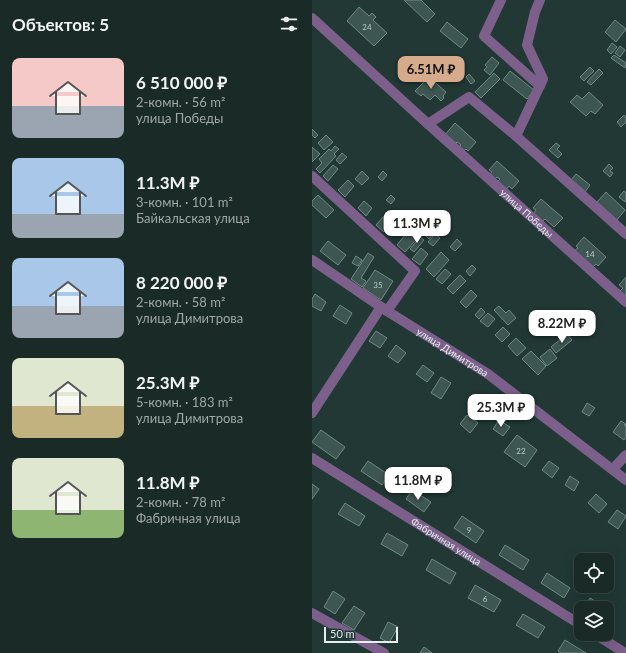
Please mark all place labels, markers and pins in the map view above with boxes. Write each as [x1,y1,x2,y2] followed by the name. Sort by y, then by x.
[394,56,468,90] pin: 6.51M ₽
[380,210,454,244] pin: 11.3M ₽
[525,310,599,344] pin: 8.22M ₽
[464,394,538,428] pin: 25.3M ₽
[381,467,455,501] pin: 11.8M ₽

